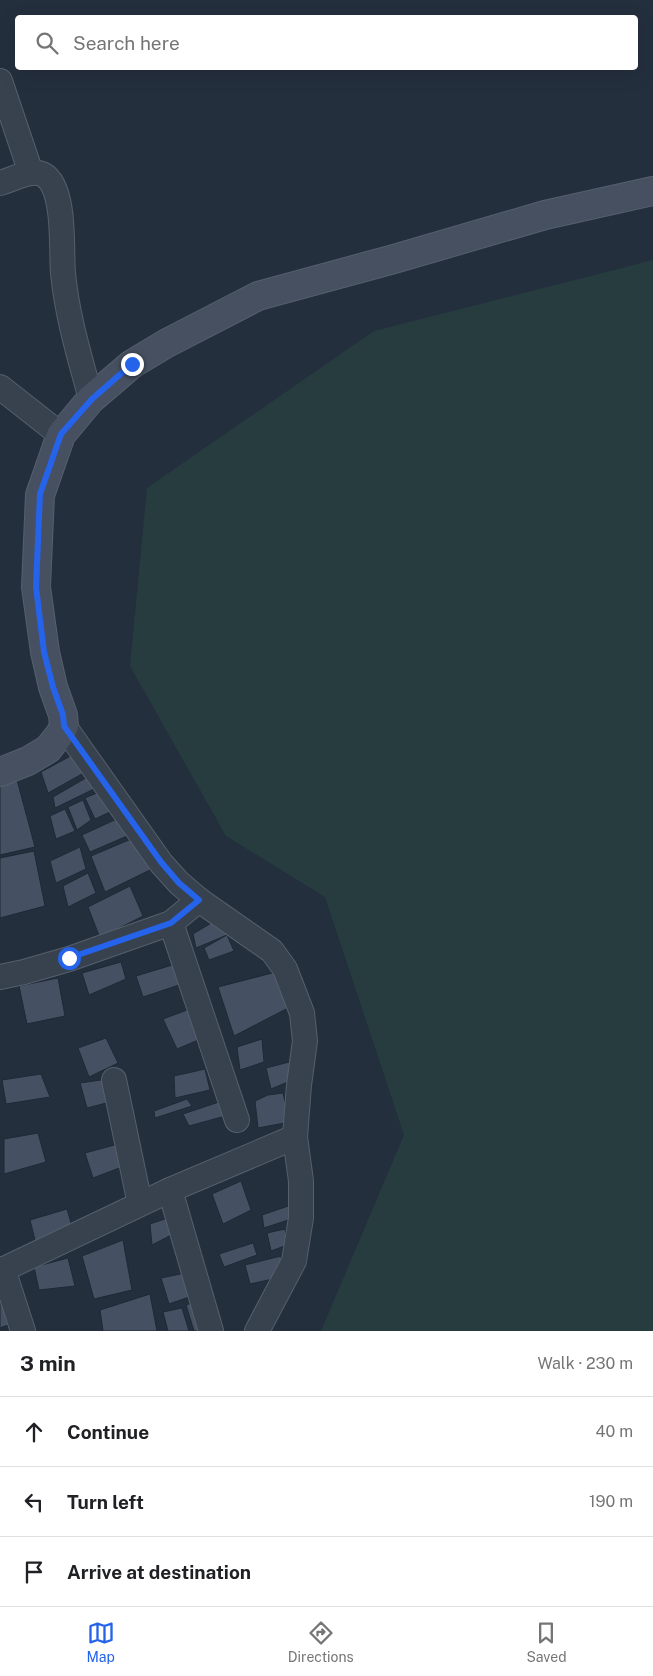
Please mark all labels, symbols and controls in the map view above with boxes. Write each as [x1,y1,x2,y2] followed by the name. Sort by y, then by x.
[15,15,638,70] search box
[33,29,61,57] icon: search
[73,32,180,54] text: Search here
[121,353,144,376] route end
[58,947,81,970] route start
[20,1351,76,1376] text: 3 min
[537,1354,633,1373] text: Walk · 230 m
[20,1418,48,1446] icon: ahead
[67,1421,149,1443] text: Continue
[595,1422,633,1441] text: 40 m
[20,1488,48,1516] icon: left
[67,1491,144,1513] text: Turn left
[589,1492,633,1511] text: 190 m
[20,1558,48,1586] icon: arrive
[67,1561,251,1583] text: Arrive at destination
[86,1619,115,1665] tab: Map
[288,1619,354,1665] tab: Directions
[526,1619,567,1665] tab: Saved

